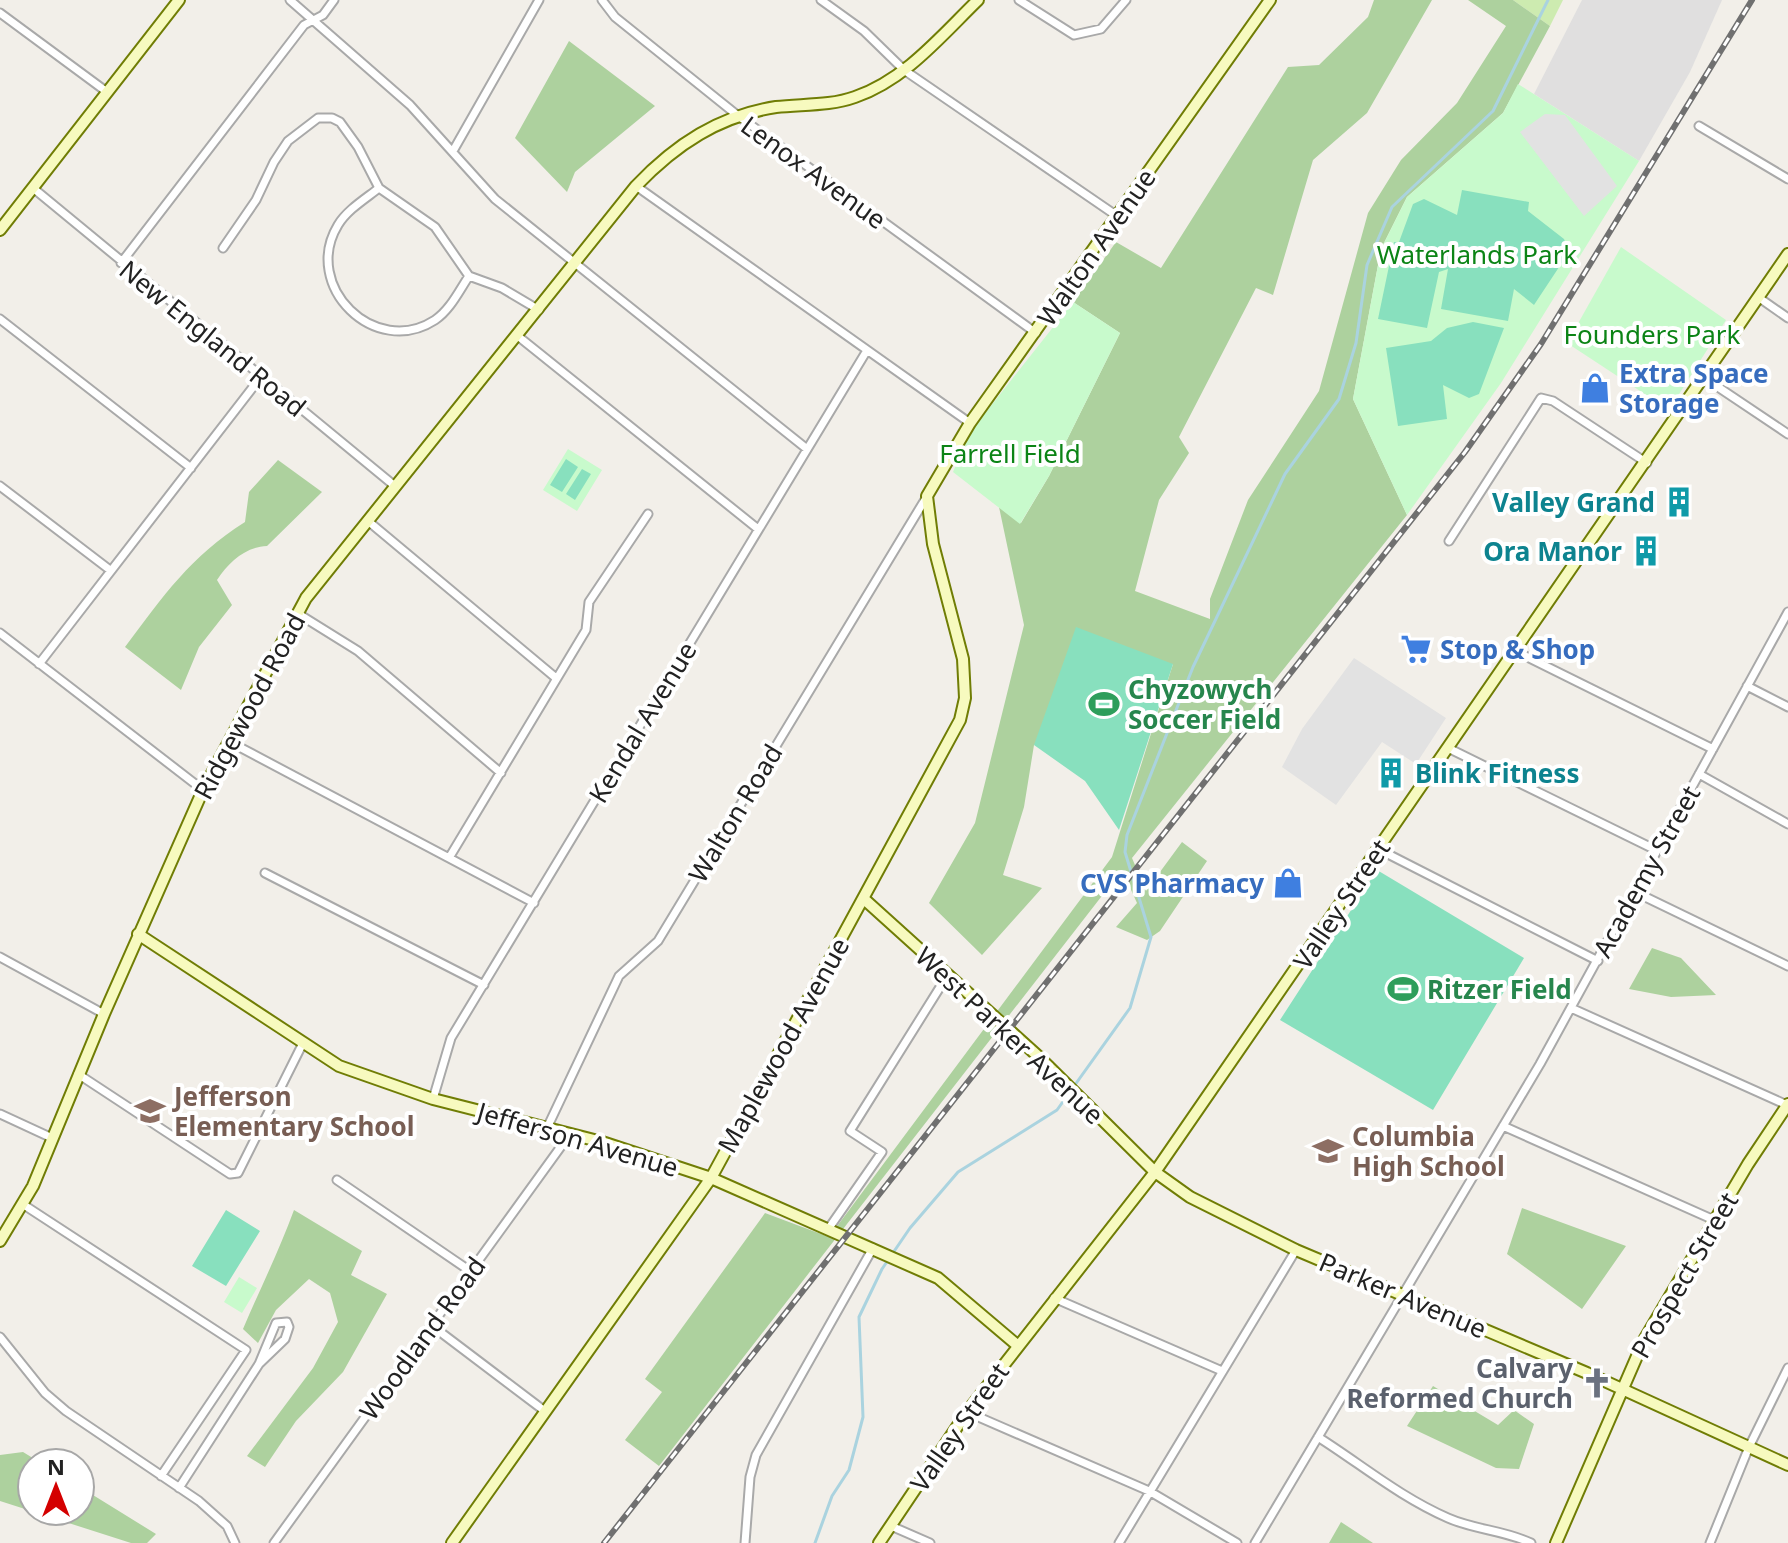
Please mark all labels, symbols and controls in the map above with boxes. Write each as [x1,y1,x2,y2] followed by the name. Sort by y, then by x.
[734,107,894,237] street label: Lenox Avenue
[1028,161,1164,333] street label: Walton Avenue
[1377,236,1577,272] park label: Waterlands Park
[112,252,314,424] street label: New England Road
[1564,316,1741,352] park label: Founders Park
[1619,355,1769,421] place label: Extra Space Storage
[1578,371,1612,405] shop icon: Extra Space Storage
[939,435,1081,471] park label: Farrell Field
[1492,484,1655,520] place label: Valley Grand
[1662,485,1696,519] building icon: Valley Grand
[1483,533,1622,569] place label: Ora Manor
[1629,534,1663,568] building icon: Ora Manor
[185,607,313,805] street label: Ridgewood Road
[1440,631,1595,667] place label: Stop & Shop
[1399,632,1433,666] supermarket icon: Stop & Shop
[580,635,704,809] street label: Kendal Avenue
[1128,671,1281,737] place label: Chyzowych Soccer Field
[1087,687,1121,721] sports icon: Chyzowych Soccer Field
[680,737,790,889] street label: Walton Road
[1415,755,1579,791] place label: Blink Fitness
[1374,756,1408,790] building icon: Blink Fitness
[1584,779,1708,963] street label: Academy Street
[1284,832,1398,976] street label: Valley Street
[1080,865,1264,901] place label: CVS Pharmacy
[1271,866,1305,900] shop icon: CVS Pharmacy
[709,931,857,1159] street label: Maplewood Avenue
[908,938,1112,1132] street label: West Parker Avenue
[1427,971,1572,1007] place label: Ritzer Field
[1386,972,1420,1006] sports icon: Ritzer Field
[172,1078,415,1144] place label: Jefferson Elementary School
[470,1092,683,1185] street label: Jefferson Avenue
[133,1094,167,1128] school or university icon: Jefferson Elementary School
[1352,1118,1505,1184] place label: Columbia High School
[1311,1134,1345,1168] school or university icon: Columbia High School
[1622,1185,1746,1365] street label: Prospect Street
[1314,1244,1492,1346] street label: Parker Avenue
[351,1249,493,1427] street label: Woodland Road
[1347,1350,1573,1416] place label: Calvary Reformed Church
[901,1355,1017,1499] street label: Valley Street
[1580,1366,1614,1400] church icon: Calvary Reformed Church
[16,1447,96,1527] north arrow
[47,1451,65,1481] text: N

